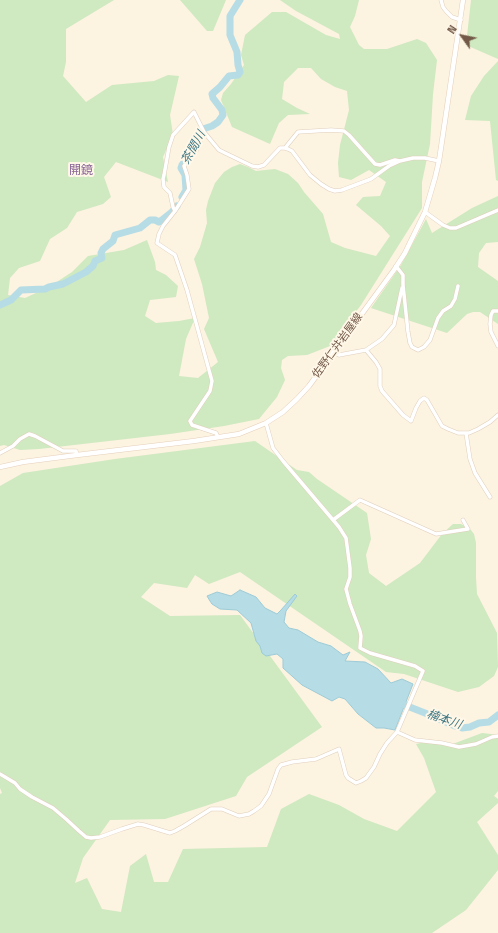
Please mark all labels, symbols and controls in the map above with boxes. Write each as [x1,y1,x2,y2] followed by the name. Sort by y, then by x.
[442,16,482,56] north arrow
[443,22,461,37] text: N
[179,129,209,167] water label: 茶間川
[69,164,93,178] district label: 開鏡
[310,311,366,381] street label: 佐野仁井岩屋線
[425,707,463,733] water label: 楠本川

